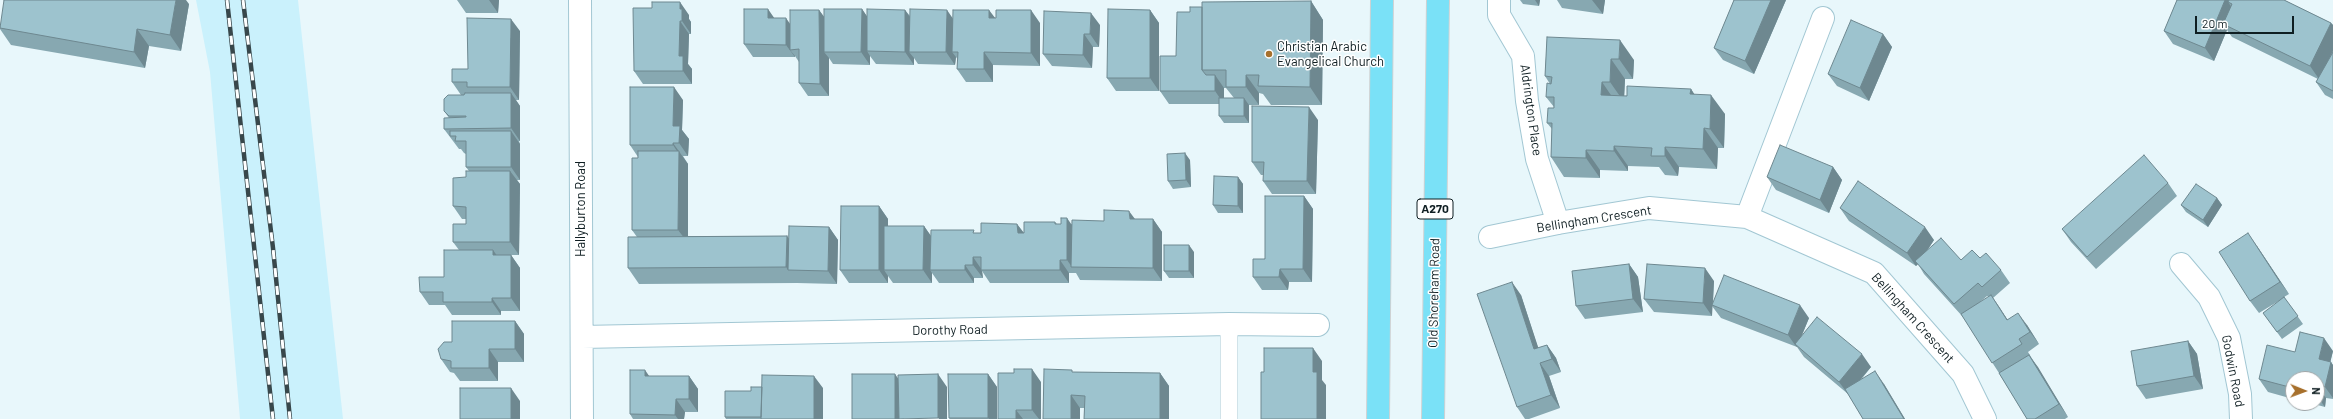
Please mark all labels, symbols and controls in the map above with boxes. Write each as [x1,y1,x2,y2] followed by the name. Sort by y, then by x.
[2197,8,2296,34] scale bar
[2202,16,2228,30] text: 20 m
[1277,39,1384,70] place label: Christian Arabic Evangelical Church
[1264,49,1274,59] marker: Christian Arabic Evangelical Church
[1517,63,1545,157] street label: Aldrington Place
[573,161,589,257] street label: Hallyburton Road
[1417,199,1453,219] road number: A270
[1535,202,1653,236] street label: Bellingham Crescent
[1425,238,1443,348] street label: Old Shoreham Road
[1868,270,1958,366] street label: Bellingham Crescent
[912,322,988,338] street label: Dorothy Road
[2218,334,2248,408] street label: Godwin Road
[2285,371,2325,411] north arrow
[2310,387,2323,395] text: N

